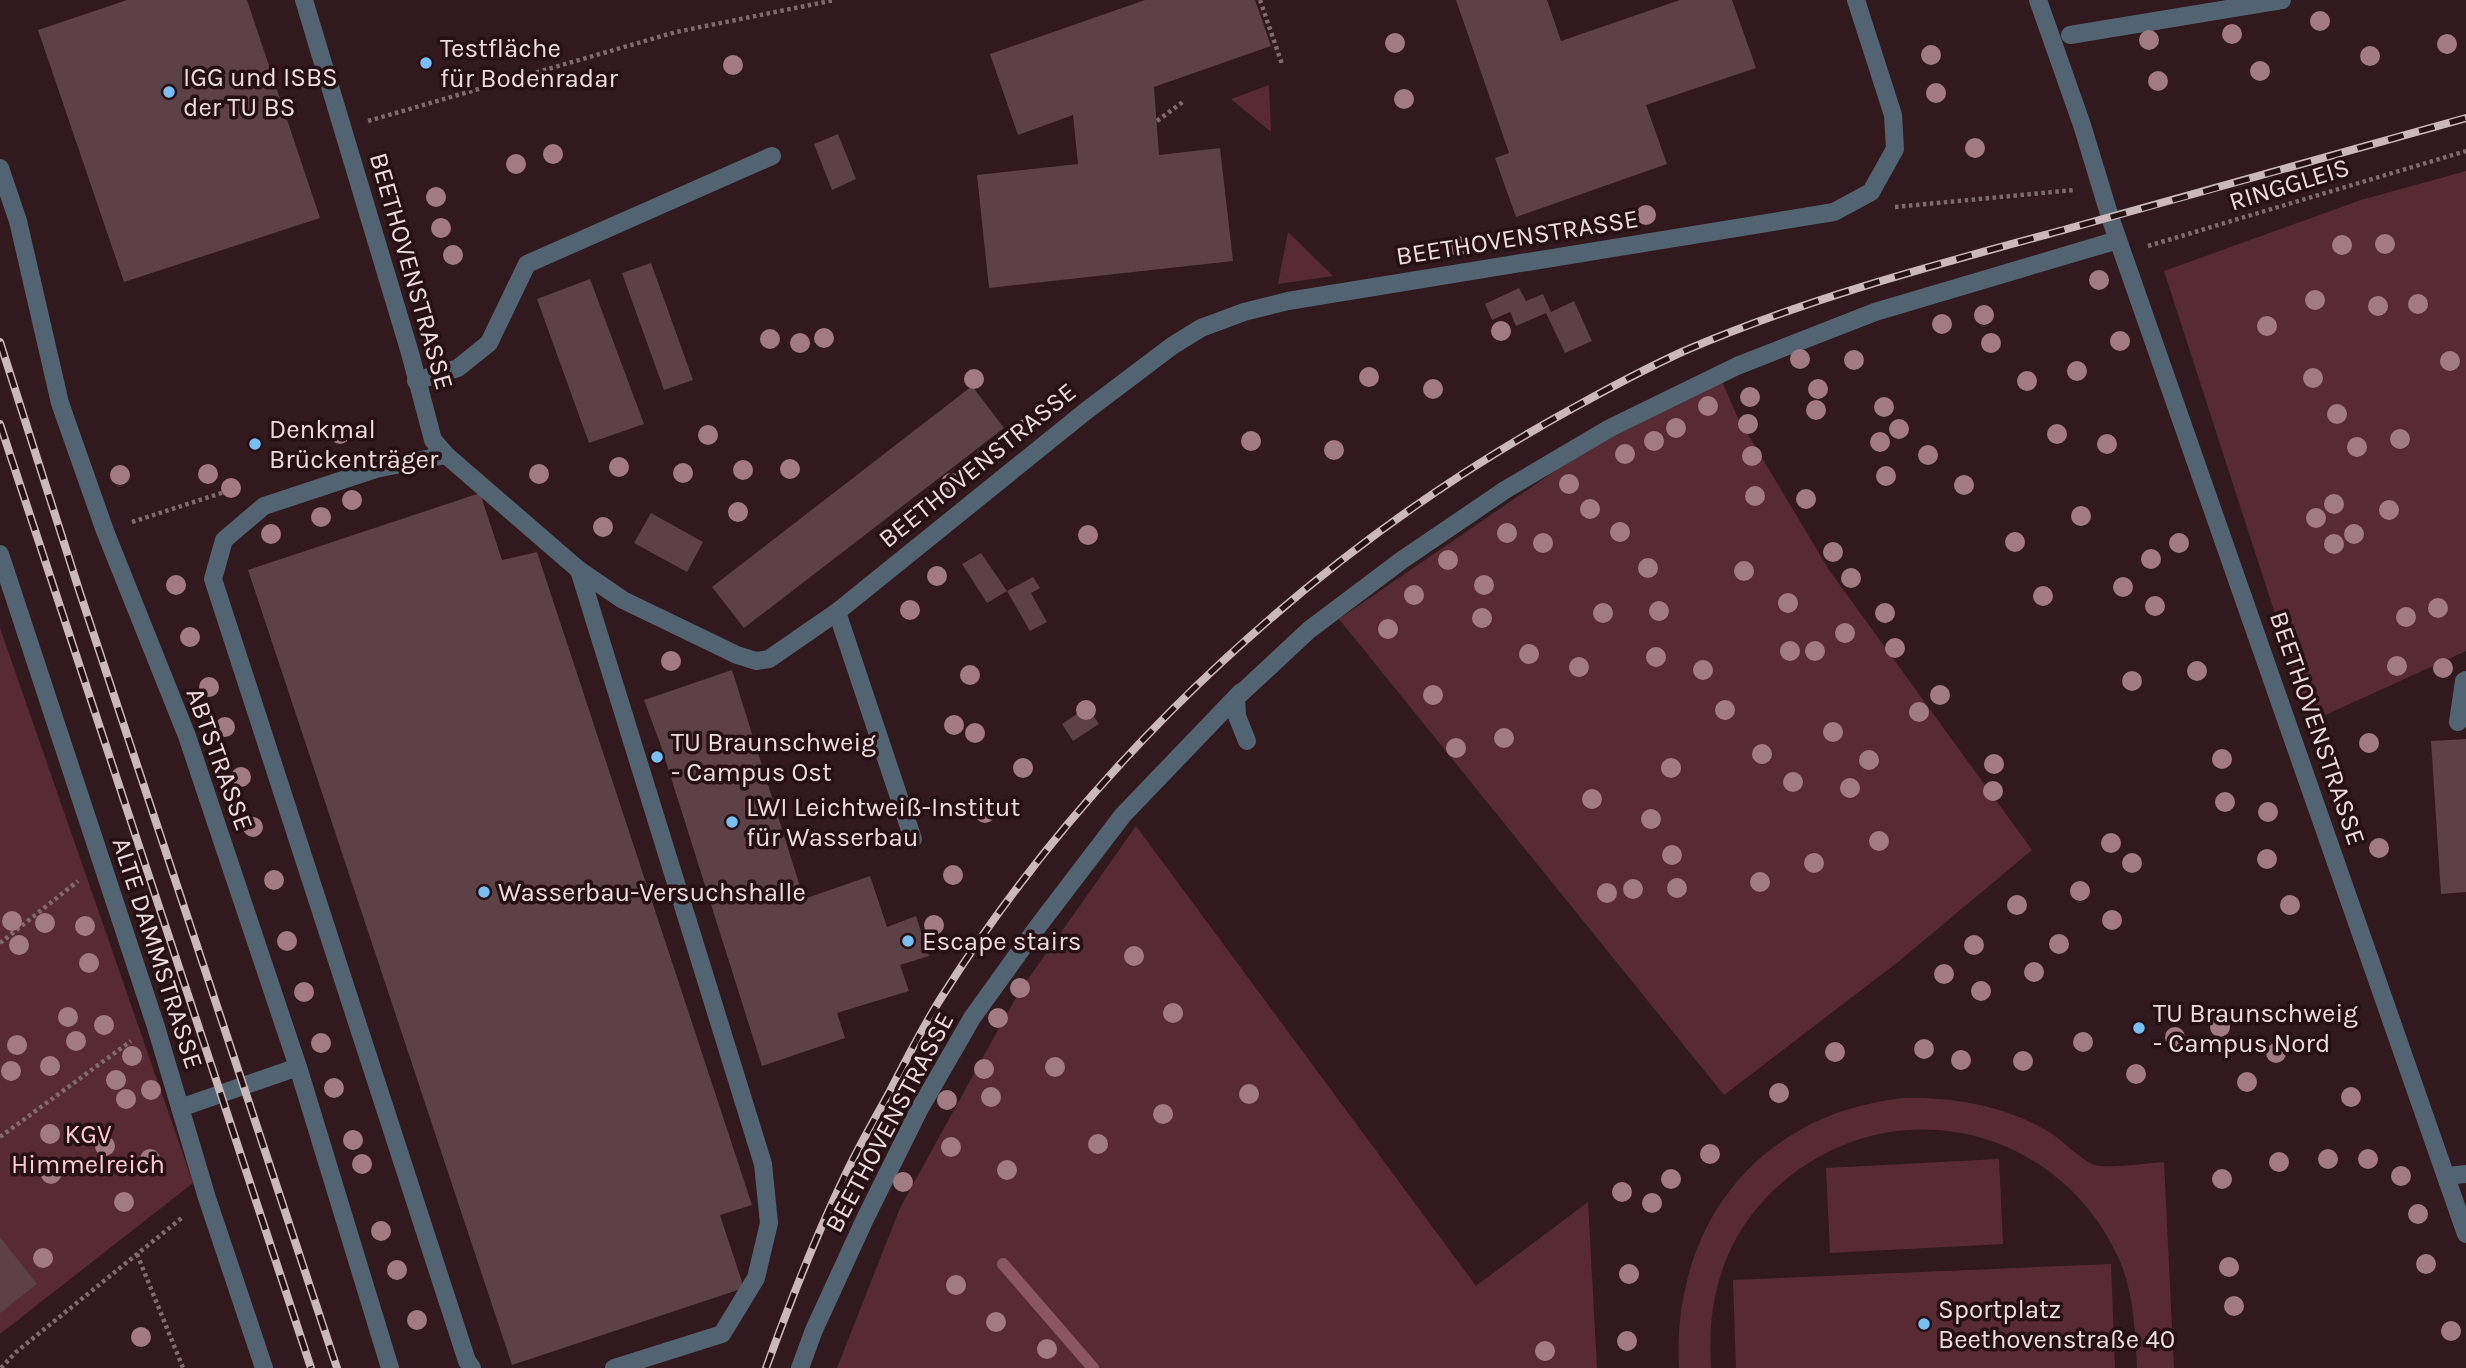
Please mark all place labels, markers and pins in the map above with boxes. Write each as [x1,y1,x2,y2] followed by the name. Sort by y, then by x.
[440,33,618,94] place label: Testfläche für Bodenradar
[418,55,434,71] marker: Testfläche für Bodenradar
[183,62,338,123] place label: IGG und ISBS der TU BS
[161,84,177,100] marker: IGG und ISBS der TU BS
[269,414,439,475] place label: Denkmal Brückenträger
[247,436,263,452] marker: Denkmal Brückenträger
[671,727,876,788] place label: TU Braunschweig - Campus Ost
[649,749,665,765] marker: TU Braunschweig - Campus Ost
[746,792,1021,853] place label: LWI Leichtweiß-Institut für Wasserbau
[724,814,740,830] marker: LWI Leichtweiß-Institut für Wasserbau
[498,877,806,908] place label: Wasserbau-Versuchshalle
[476,884,492,900] marker: Wasserbau-Versuchshalle
[922,926,1081,957] place label: Escape stairs
[900,933,916,949] marker: Escape stairs
[2153,998,2358,1059] place label: TU Braunschweig - Campus Nord
[2131,1020,2147,1036] marker: TU Braunschweig - Campus Nord
[1938,1294,2175,1355] place label: Sportplatz Beethovenstraße 40
[1916,1316,1932,1332] marker: Sportplatz Beethovenstraße 40

